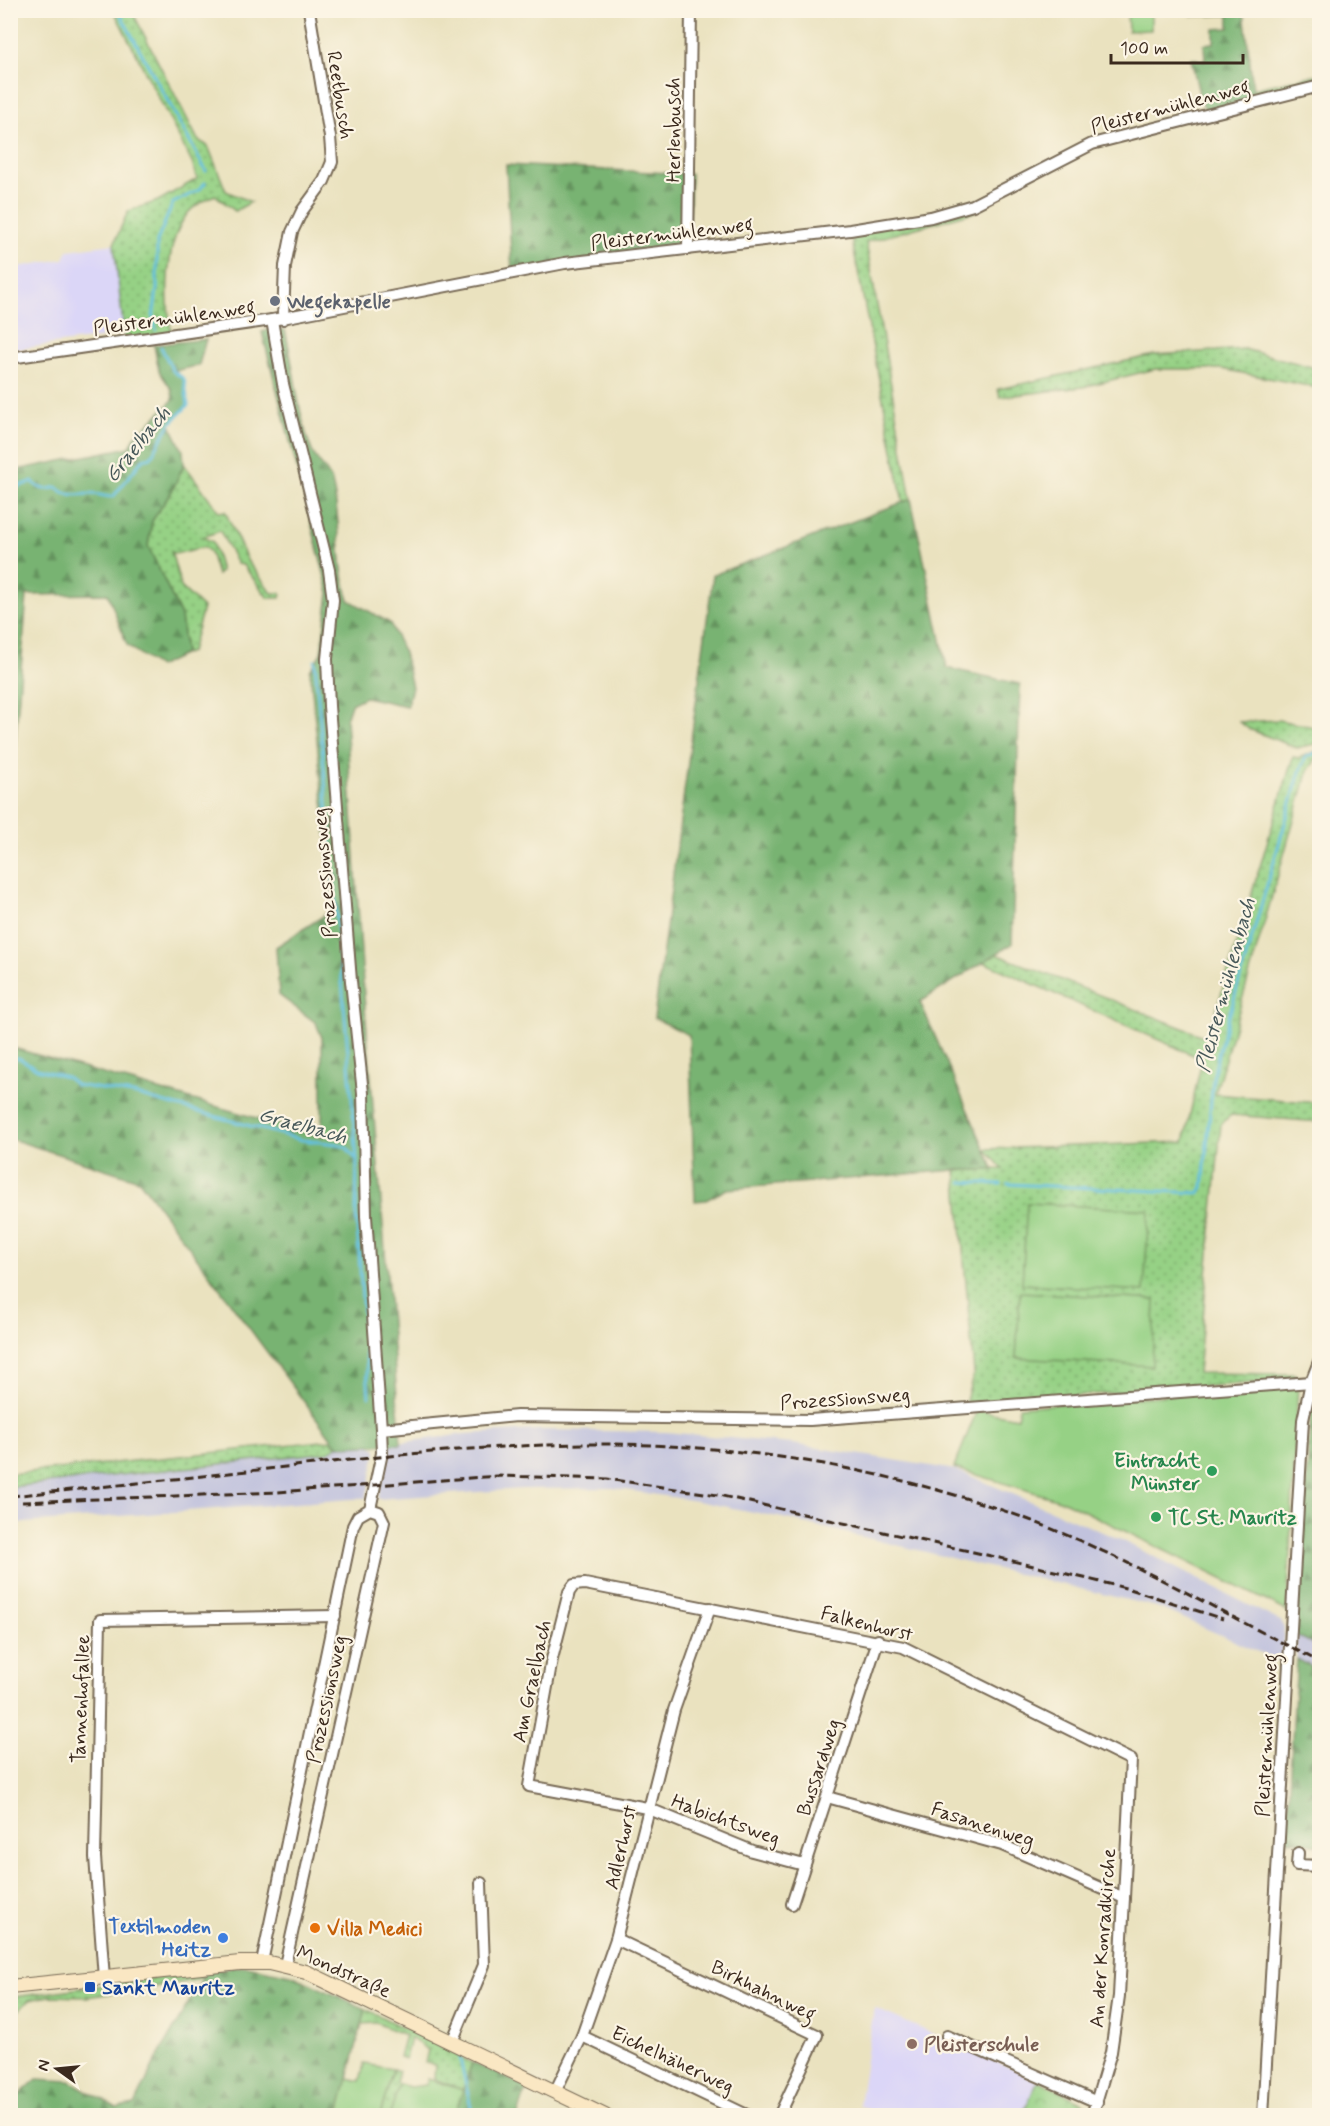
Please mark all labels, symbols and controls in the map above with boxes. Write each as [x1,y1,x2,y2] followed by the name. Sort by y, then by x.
[1111,27,1243,65] scale bar
[1120,37,1168,61] text: 100 m
[319,49,360,141] street label: Reetbusch
[1088,73,1254,144] street label: Pleistermühlenweg
[661,77,688,183] street label: Herlenbusch
[589,211,755,260] street label: Pleistermühlenweg
[286,289,391,318] place label: Wegekapelle
[91,294,257,345] street label: Pleistermühlenweg
[268,294,282,308] marker: Wegekapelle
[98,400,177,489] water label: Graelbach
[306,807,345,939] street label: Prozessionsweg
[1189,895,1263,1075] water label: Pleistermühlenbach
[255,1101,350,1151] water label: Graelbach
[779,1381,911,1418] street label: Prozessionsweg
[1114,1448,1201,1498] place label: Eintracht Münster
[1205,1464,1219,1478] marker: Eintracht Münster
[1168,1505,1297,1532] place label: TC St. Mauritz
[1149,1510,1163,1524] marker: TC St. Mauritz
[818,1600,916,1649] street label: Falkenhorst
[506,1618,559,1745] street label: Am Graelbach
[301,1633,354,1766] street label: Prozessionsweg
[66,1634,97,1764] street label: Tannenhofallee
[1250,1653,1287,1818] street label: Pleistermühlenweg
[791,1715,848,1819] street label: Bussardweg
[667,1788,784,1853] street label: Habichtsweg
[927,1796,1038,1856] street label: Fasanenweg
[599,1802,644,1892] street label: Adlerhorst
[1084,1847,1123,2029] street label: An der Konradkirche
[108,1914,211,1964] place label: Textilmoden Heitz
[327,1916,423,1943] place label: Villa Medici
[308,1921,322,1935] marker: Villa Medici
[216,1931,230,1945] marker: Textilmoden Heitz
[292,1939,395,2005] street label: Mondstraße
[705,1954,820,2030] street label: Birkhahnweg
[102,1975,235,2002] place label: Sankt Mauritz
[83,1980,97,1994] marker: Sankt Mauritz
[607,2020,738,2101] street label: Eichelhäherweg
[924,2032,1039,2059] place label: Pleisterschule
[905,2037,919,2051] marker: Pleisterschule
[27,2039,87,2099] north arrow
[32,2058,55,2073] text: N

